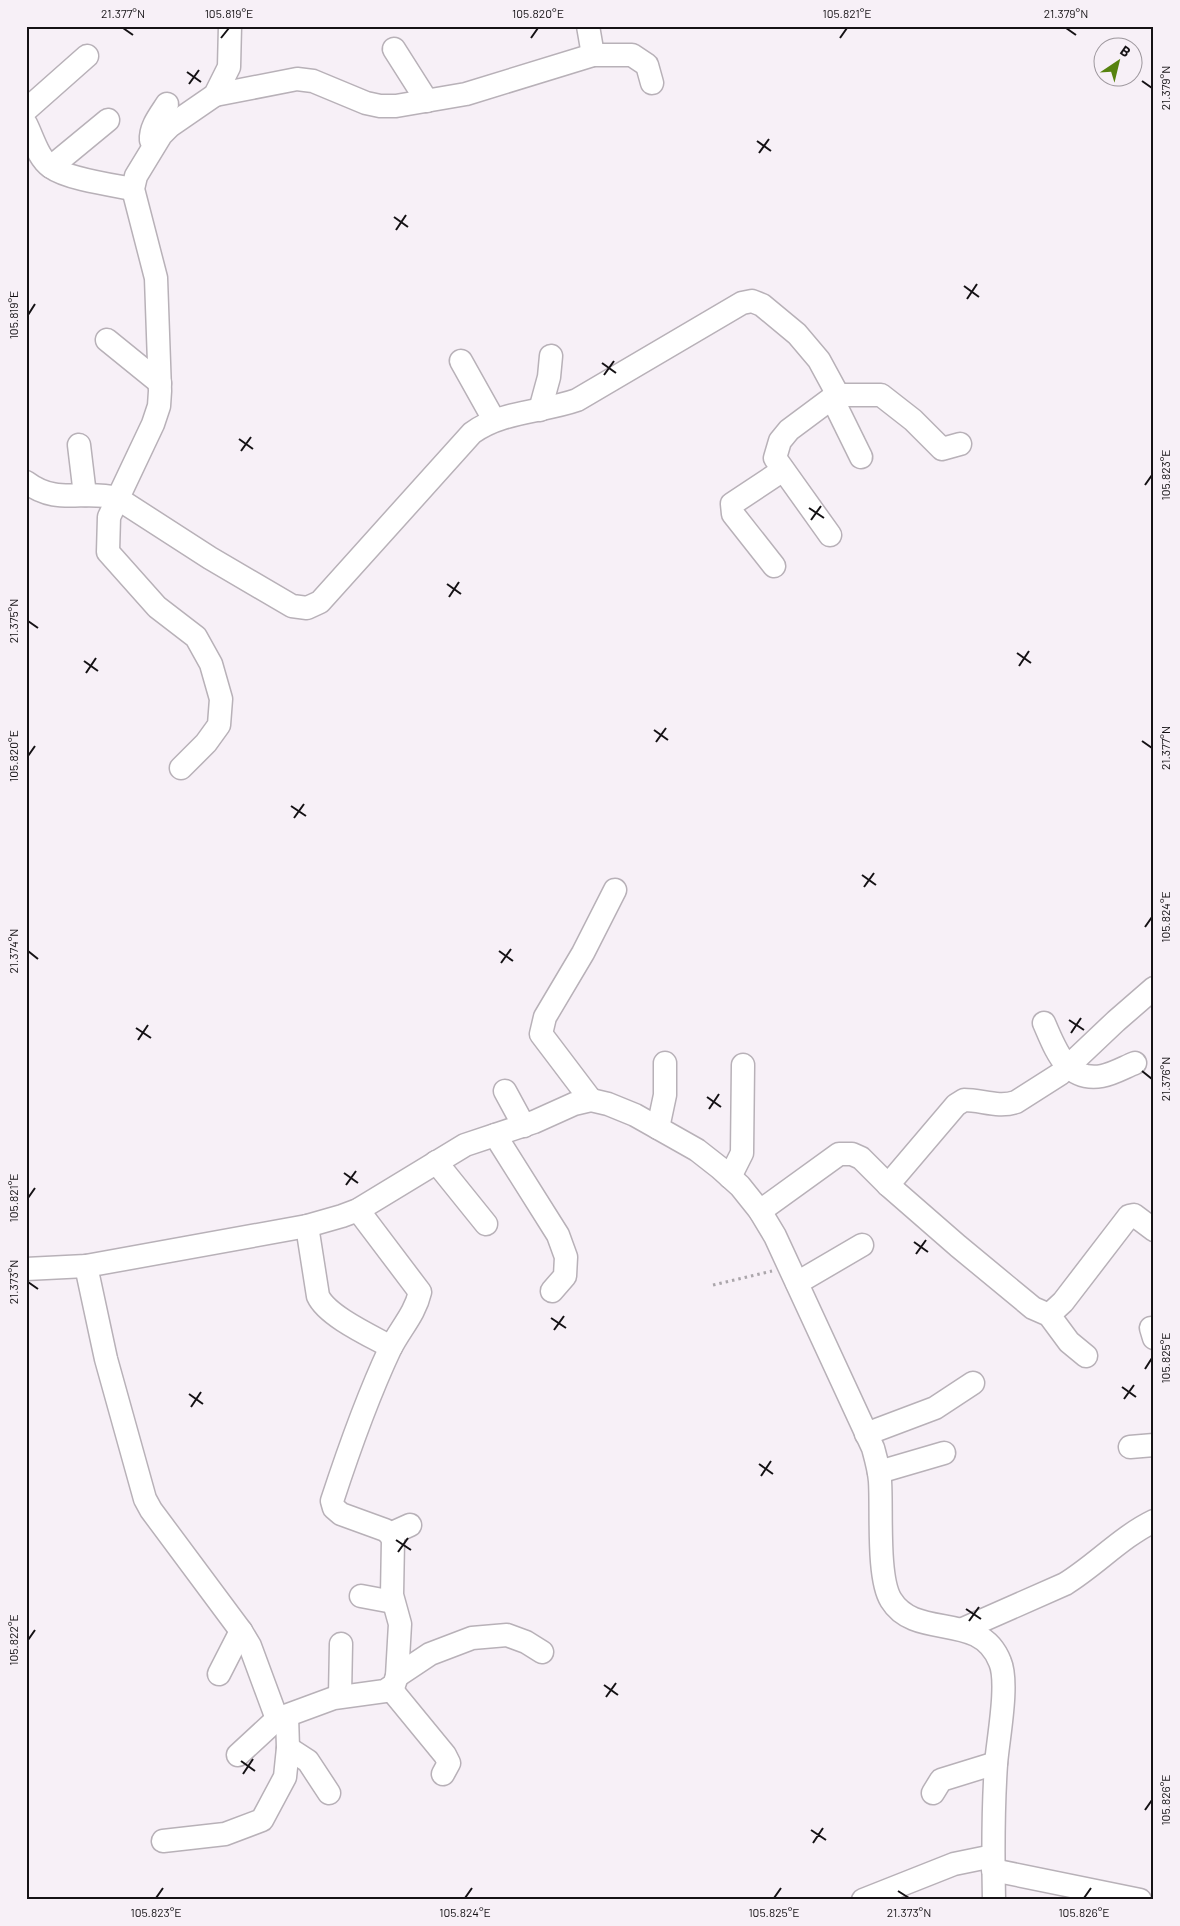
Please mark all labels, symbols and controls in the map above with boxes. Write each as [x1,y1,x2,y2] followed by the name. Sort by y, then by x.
[101,6,145,20] text: 21.377°N
[205,6,253,20] text: 105.819°E
[512,6,564,20] text: 105.820°E
[822,6,872,20] text: 105.821°E
[1044,6,1088,20] text: 21.379°N
[1092,38,1142,88] north arrow
[1117,41,1134,60] text: B
[1158,66,1172,110] text: 21.379°N
[6,291,20,339] text: 105.819°E
[1158,449,1172,501] text: 105.823°E
[6,599,20,643] text: 21.375°N
[1158,726,1172,770] text: 21.377°N
[6,730,20,782] text: 105.820°E
[1158,891,1172,943] text: 105.824°E
[6,929,20,973] text: 21.374°N
[1158,1057,1172,1101] text: 21.376°N
[6,1173,20,1223] text: 105.821°E
[6,1260,20,1304] text: 21.373°N
[1158,1332,1172,1384] text: 105.825°E
[6,1614,20,1666] text: 105.822°E
[1158,1774,1172,1826] text: 105.826°E
[130,1905,182,1919] text: 105.823°E
[439,1905,491,1919] text: 105.824°E
[748,1905,800,1919] text: 105.825°E
[887,1905,931,1919] text: 21.373°N
[1058,1905,1110,1919] text: 105.826°E

